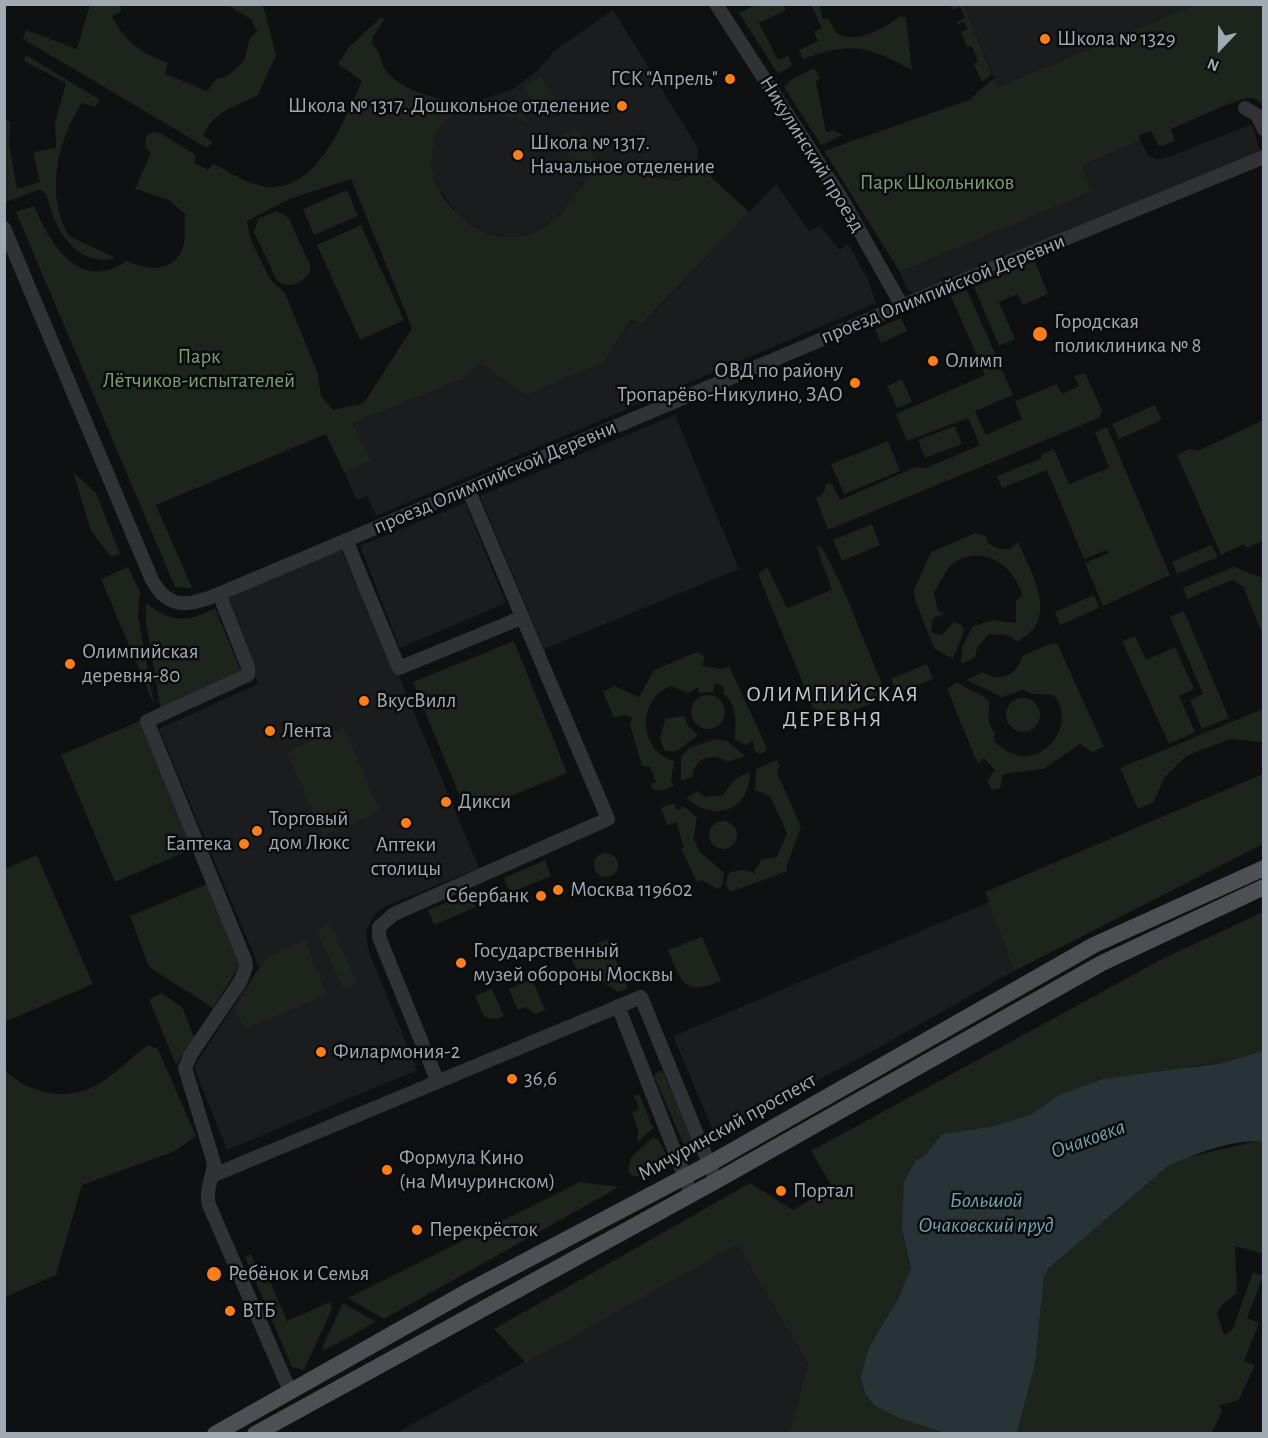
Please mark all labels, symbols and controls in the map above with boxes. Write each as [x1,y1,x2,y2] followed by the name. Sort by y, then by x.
[1190,18,1250,78] north arrow
[1057,26,1176,52] place label: Школа № 1329
[1038,32,1052,46] marker: Школа № 1329
[1205,55,1221,74] text: N
[611,66,718,92] place label: ГСК "Апрель"
[754,71,870,237] street label: Никулинский проезд
[723,72,737,86] marker: ГСК "Апрель"
[288,93,610,119] place label: Школа № 1317. Дошкольное отделение
[615,99,629,113] marker: Школа № 1317. Дошкольное отделение
[530,130,715,180] place label: Школа № 1317. Начальное отделение
[511,148,525,162] marker: Школа № 1317. Начальное отделение
[860,170,1014,196] park label: Парк Школьников
[817,228,1069,350] street label: проезд Олимпийской Деревни
[1054,309,1202,359] place label: Городская поликлиника № 8
[1031,325,1049,343] marker: Городская поликлиника № 8
[103,344,295,394] park label: Парк Лётчиков-испытателей
[945,348,1003,374] place label: Олимп
[926,354,940,368] marker: Олимп
[617,358,843,408] place label: ОВД по району Тропарёво-Никулино, ЗАО
[848,376,862,390] marker: ОВД по району Тропарёво-Никулино, ЗАО
[370,414,620,540] street label: проезд Олимпийской Деревни
[82,639,199,689] place label: Олимпийская деревня-80
[63,657,77,671] marker: Олимпийская деревня-80
[746,681,920,732] district label: ОЛИМПИЙСКАЯ ДЕРЕВНЯ
[376,688,456,714] place label: ВкусВилл
[357,694,371,708] marker: ВкусВилл
[282,718,332,744] place label: Лента
[263,724,277,738] marker: Лента
[458,789,511,815] place label: Дикси
[439,795,453,809] marker: Дикси
[269,806,350,856] place label: Торговый дом Люкс
[399,816,413,830] marker: Аптеки столицы
[250,824,264,838] marker: Торговый дом Люкс
[165,831,232,857] place label: Еаптека
[371,832,441,882] place label: Аптеки столицы
[237,837,251,851] marker: Еаптека
[570,877,693,903] place label: Москва 119602
[446,883,529,909] place label: Сбербанк
[551,883,565,897] marker: Москва 119602
[534,889,548,903] marker: Сбербанк
[473,938,674,988] place label: Государственный музей обороны Москвы
[454,956,468,970] marker: Государственный музей обороны Москвы
[333,1039,460,1065] place label: Филармония-2
[314,1045,328,1059] marker: Филармония-2
[524,1066,557,1092] place label: 36,6
[633,1067,821,1187] street label: Мичуринский проспект
[505,1072,519,1086] marker: 36,6
[1047,1113,1129,1165] water label: Очаковка
[399,1145,555,1195] place label: Формула Кино (на Мичуринском)
[380,1163,394,1177] marker: Формула Кино (на Мичуринском)
[793,1178,854,1204] place label: Портал
[774,1184,788,1198] marker: Портал
[918,1187,1054,1238] water label: Большой Очаковский пруд
[429,1217,538,1243] place label: Перекрёсток
[410,1223,424,1237] marker: Перекрёсток
[228,1261,369,1287] place label: Ребёнок и Семья
[205,1265,223,1283] marker: Ребёнок и Семья
[242,1298,276,1324] place label: ВТБ
[223,1304,237,1318] marker: ВТБ

